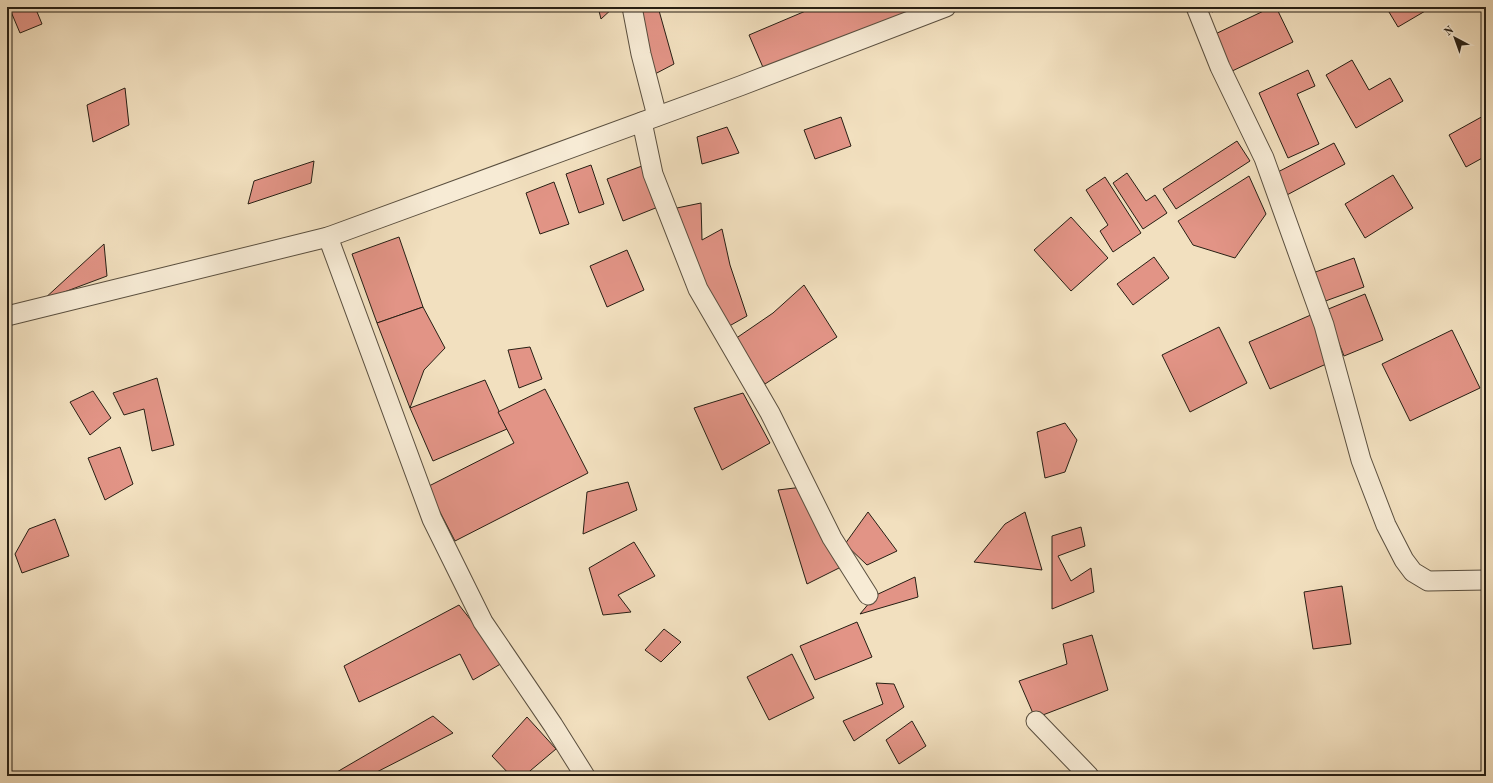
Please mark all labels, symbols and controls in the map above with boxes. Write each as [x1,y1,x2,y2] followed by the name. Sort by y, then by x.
[1435,18,1475,58] north arrow
[1443,24,1457,38] text: N

